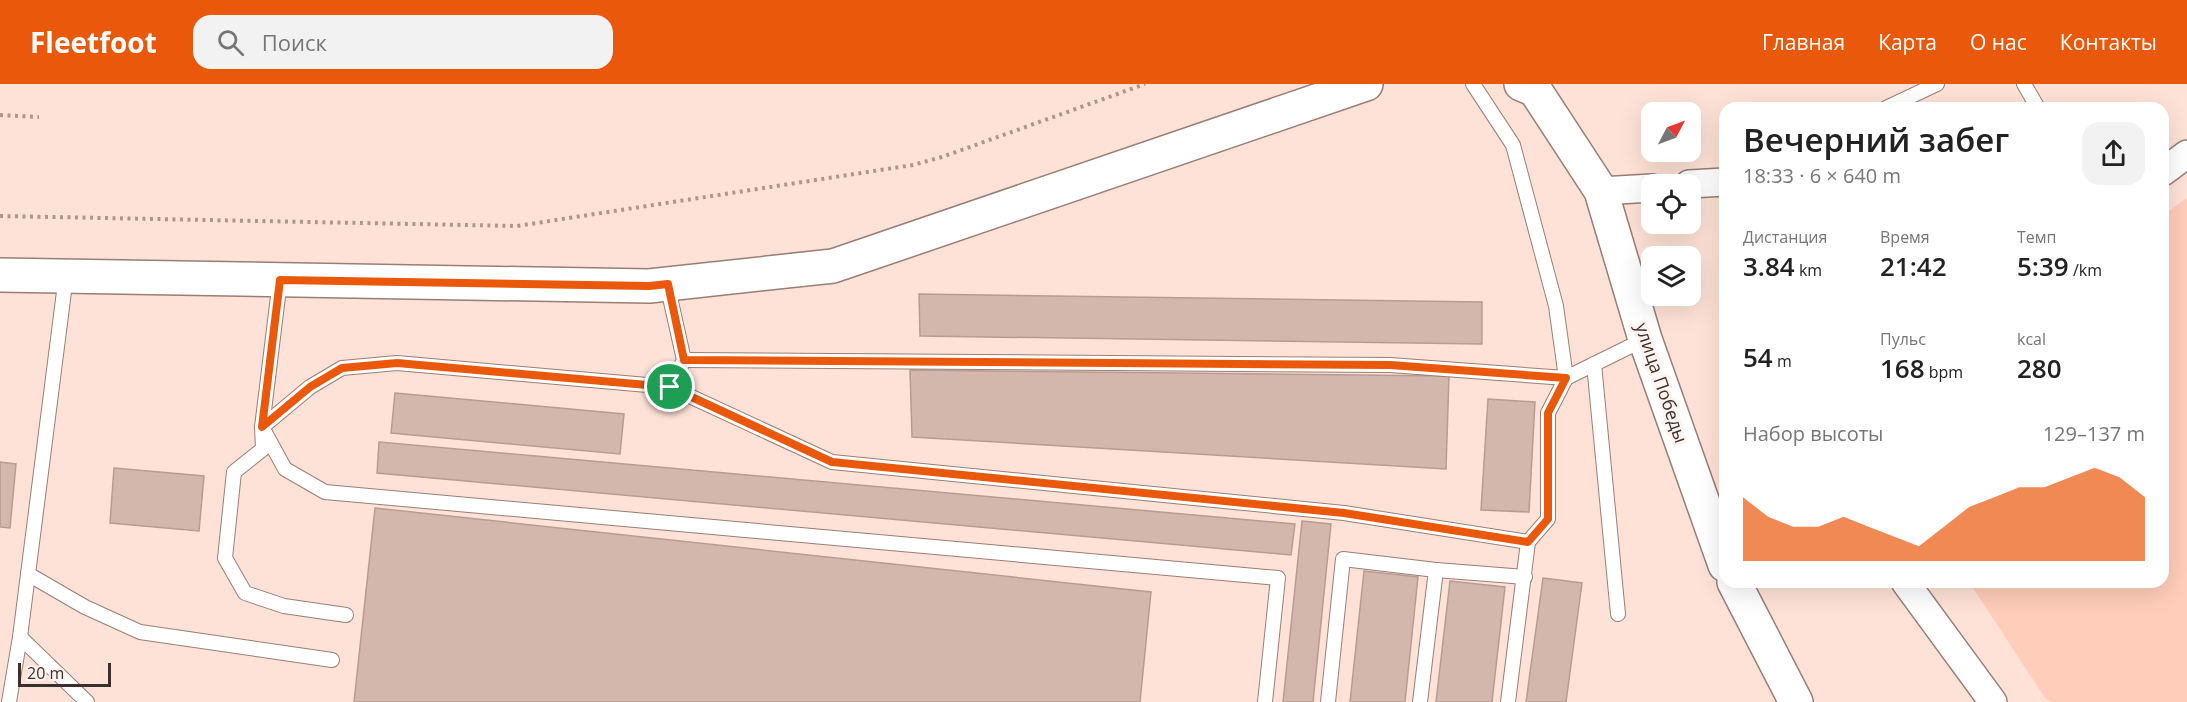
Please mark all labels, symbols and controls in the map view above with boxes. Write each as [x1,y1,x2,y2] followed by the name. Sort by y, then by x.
[193,15,613,69] search box
[30,23,157,61] text: Fleetfoot
[214,26,247,59] icon: search
[262,27,327,57] text: Поиск
[1762,28,1845,56] text: Главная
[1878,28,1937,56] text: Карта
[1970,28,2027,56] text: О нас
[2060,28,2157,56] text: Контакты
[1641,102,1701,162] north arrow
[1641,102,1701,306] map controls
[1743,117,2009,162] text: Вечерний забег
[2082,122,2145,185] button: share
[1743,162,1901,189] text: 18:33 · 6 × 640 m
[1641,174,1701,234] button: locate
[1743,226,1827,248] text: Дистанция
[1880,226,1930,248] text: Время
[2017,226,2056,248] text: Темп
[1641,246,1701,306] button: layers
[1743,248,1795,284] text: 3.84
[1880,248,1947,284] text: 21:42
[2017,248,2069,284] text: 5:39
[1795,259,1822,281] text: km
[2069,259,2102,281] text: /km
[1630,319,1694,446] street label: улица Победы
[1880,328,1926,350] text: Пульс
[2017,328,2046,350] text: kcal
[1743,339,1773,375] text: 54
[1773,350,1792,372] text: m
[1880,350,1925,386] text: 168
[2017,350,2062,386] text: 280
[644,361,695,412] pin
[1925,361,1963,383] text: bpm
[653,370,686,403] icon: arrive
[1743,420,1883,447] text: Набор высоты
[2043,420,2145,447] text: 129–137 m
[18,660,111,688] scale bar
[27,662,64,684] text: 20 m

